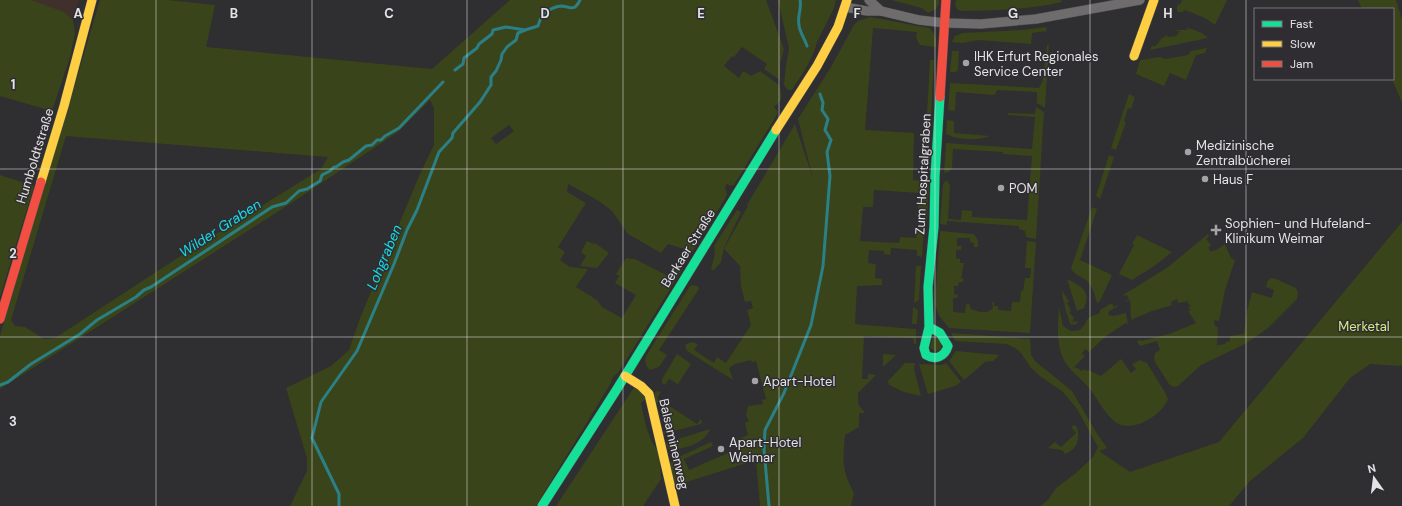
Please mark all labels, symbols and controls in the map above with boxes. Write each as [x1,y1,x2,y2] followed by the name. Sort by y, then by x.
[73,5,83,22] text: A
[230,5,238,22] text: B
[384,5,394,22] text: C
[540,5,550,22] text: D
[697,5,705,22] text: E
[853,5,861,22] text: F
[1008,5,1018,22] text: G
[1163,5,1173,22] text: H
[1254,8,1394,80] legend
[1290,16,1313,32] text: Fast
[1290,36,1316,52] text: Slow
[974,48,1098,80] place label: IHK Erfurt Regionales Service Center
[1290,56,1313,72] text: Jam
[961,58,971,68] marker: IHK Erfurt Regionales Service Center
[11,76,15,93] text: 1
[12,106,58,206] street label: Humboldtstraße
[911,113,935,235] street label: Zum Hospitalgraben
[1196,137,1291,169] place label: Medizinische Zentralbücherei
[1183,147,1193,157] marker: Medizinische Zentralbücherei
[1213,171,1253,188] place label: Haus F
[1200,174,1210,184] marker: Haus F
[1009,180,1038,197] place label: POM
[996,183,1006,193] marker: POM
[176,195,264,261] water label: Wilder Graben
[657,206,719,290] street label: Berkaer Straße
[1225,215,1371,247] place label: Sophien- und Hufeland- Klinikum Weimar
[362,222,406,292] water label: Lohgraben
[1210,224,1222,236] marker: Sophien- und Hufeland- Klinikum Weimar
[9,245,17,262] text: 2
[1338,318,1390,335] park label: Merketal
[763,373,835,390] place label: Apart-Hotel
[750,376,760,386] marker: Apart-Hotel
[655,397,693,491] street label: Balsaminenweg
[9,413,17,430] text: 3
[729,434,801,466] place label: Apart-Hotel Weimar
[716,444,726,454] marker: Apart-Hotel Weimar
[1354,458,1394,498] north arrow
[1366,461,1377,476] text: N

